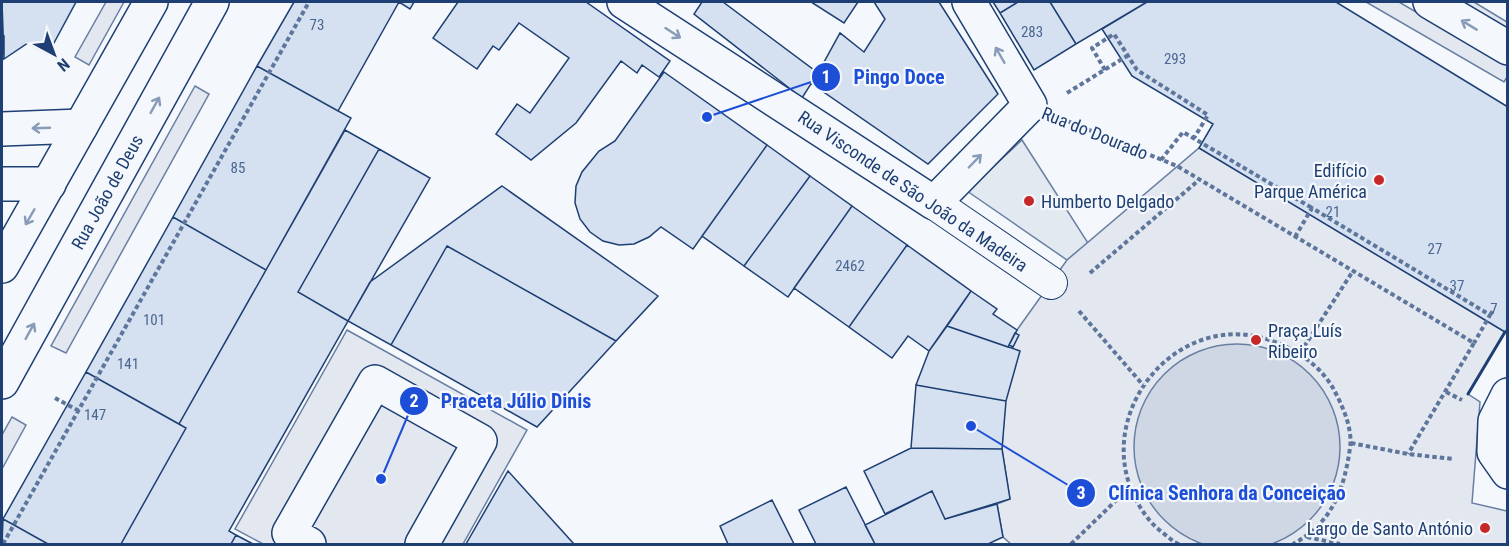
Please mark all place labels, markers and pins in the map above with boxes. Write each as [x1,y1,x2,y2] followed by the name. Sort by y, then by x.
[811,58,956,96] callout: Pingo Doce
[1254,160,1367,202] place label: Edifício Parque América
[1372,173,1386,187] marker: Edifício Parque América
[1041,191,1174,212] place label: Humberto Delgado
[1022,194,1036,208] marker: Humberto Delgado
[1268,320,1342,362] place label: Praça Luís Ribeiro
[1249,333,1263,347] marker: Praça Luís Ribeiro
[399,382,604,420] callout: Praceta Júlio Dinis
[1066,474,1358,512] callout: Clínica Senhora da Conceição
[1307,518,1473,539] place label: Largo de Santo António
[1478,521,1492,535] marker: Largo de Santo António

